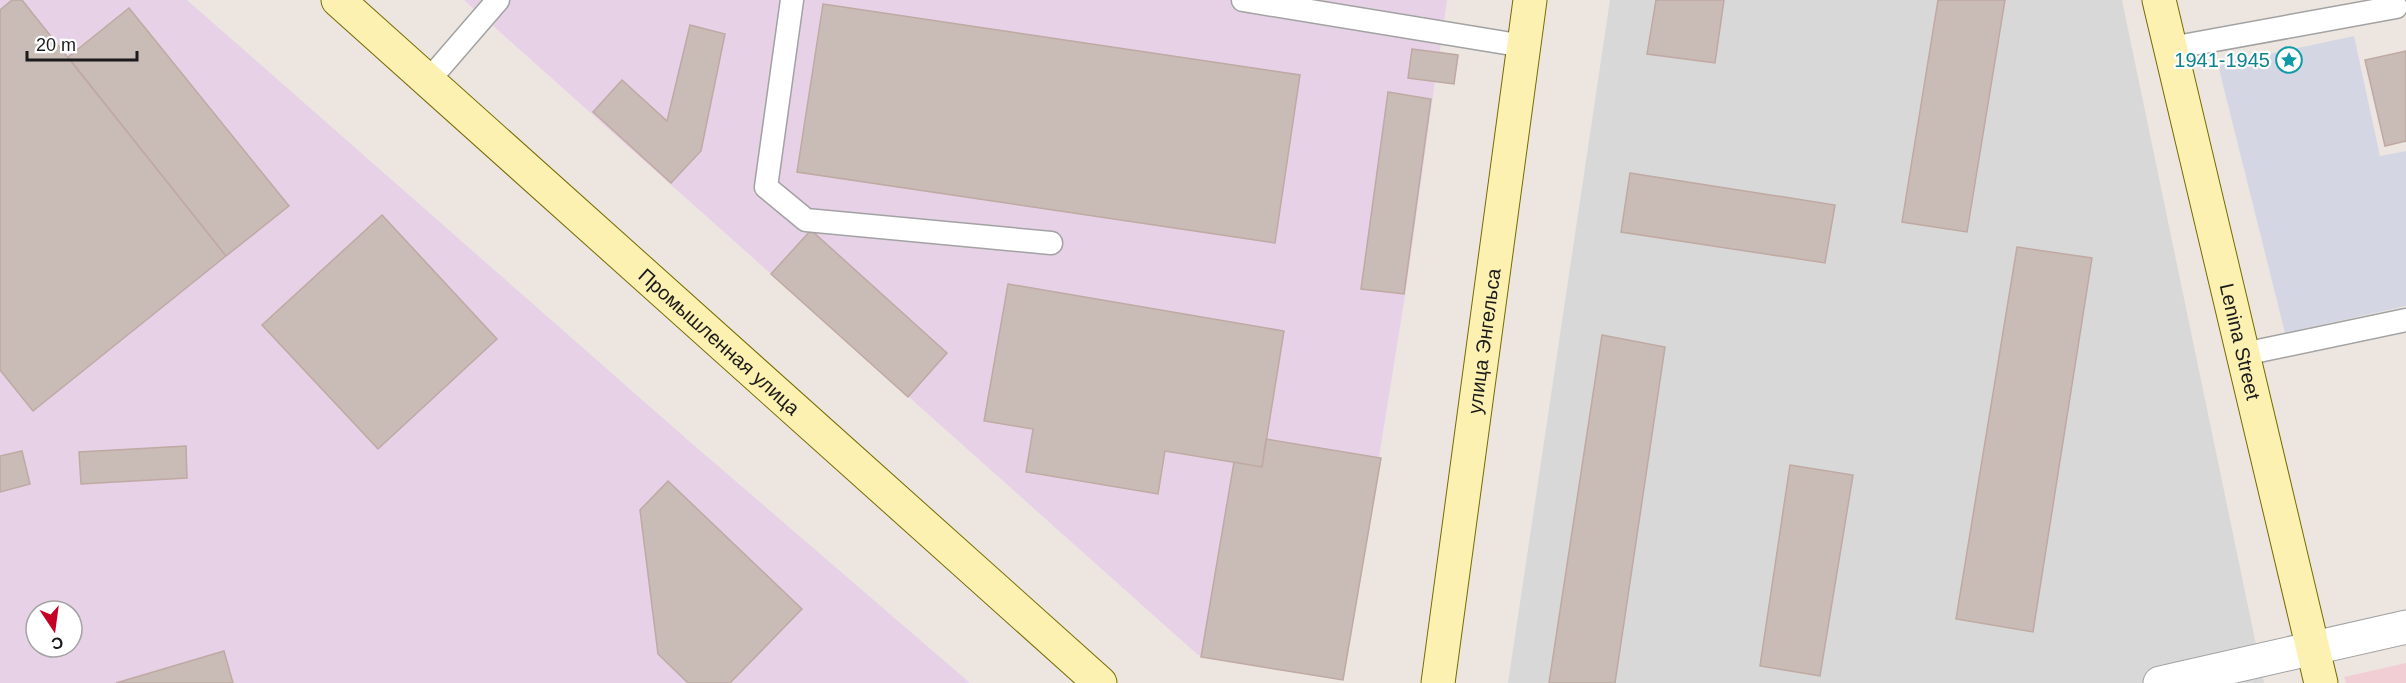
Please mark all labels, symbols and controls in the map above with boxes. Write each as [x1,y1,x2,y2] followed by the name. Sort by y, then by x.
[27,24,136,62] scale bar
[36,35,76,55] text: 20 m
[2274,45,2304,75] place icon: 1941-1945
[2174,49,2270,71] place label: 1941-1945
[634,264,805,420] street label: Промышленная улица
[1463,266,1505,415] street label: улица Энгельса
[2216,281,2265,402] street label: Lenina Street
[24,599,84,659] north arrow
[49,634,65,653] text: С

